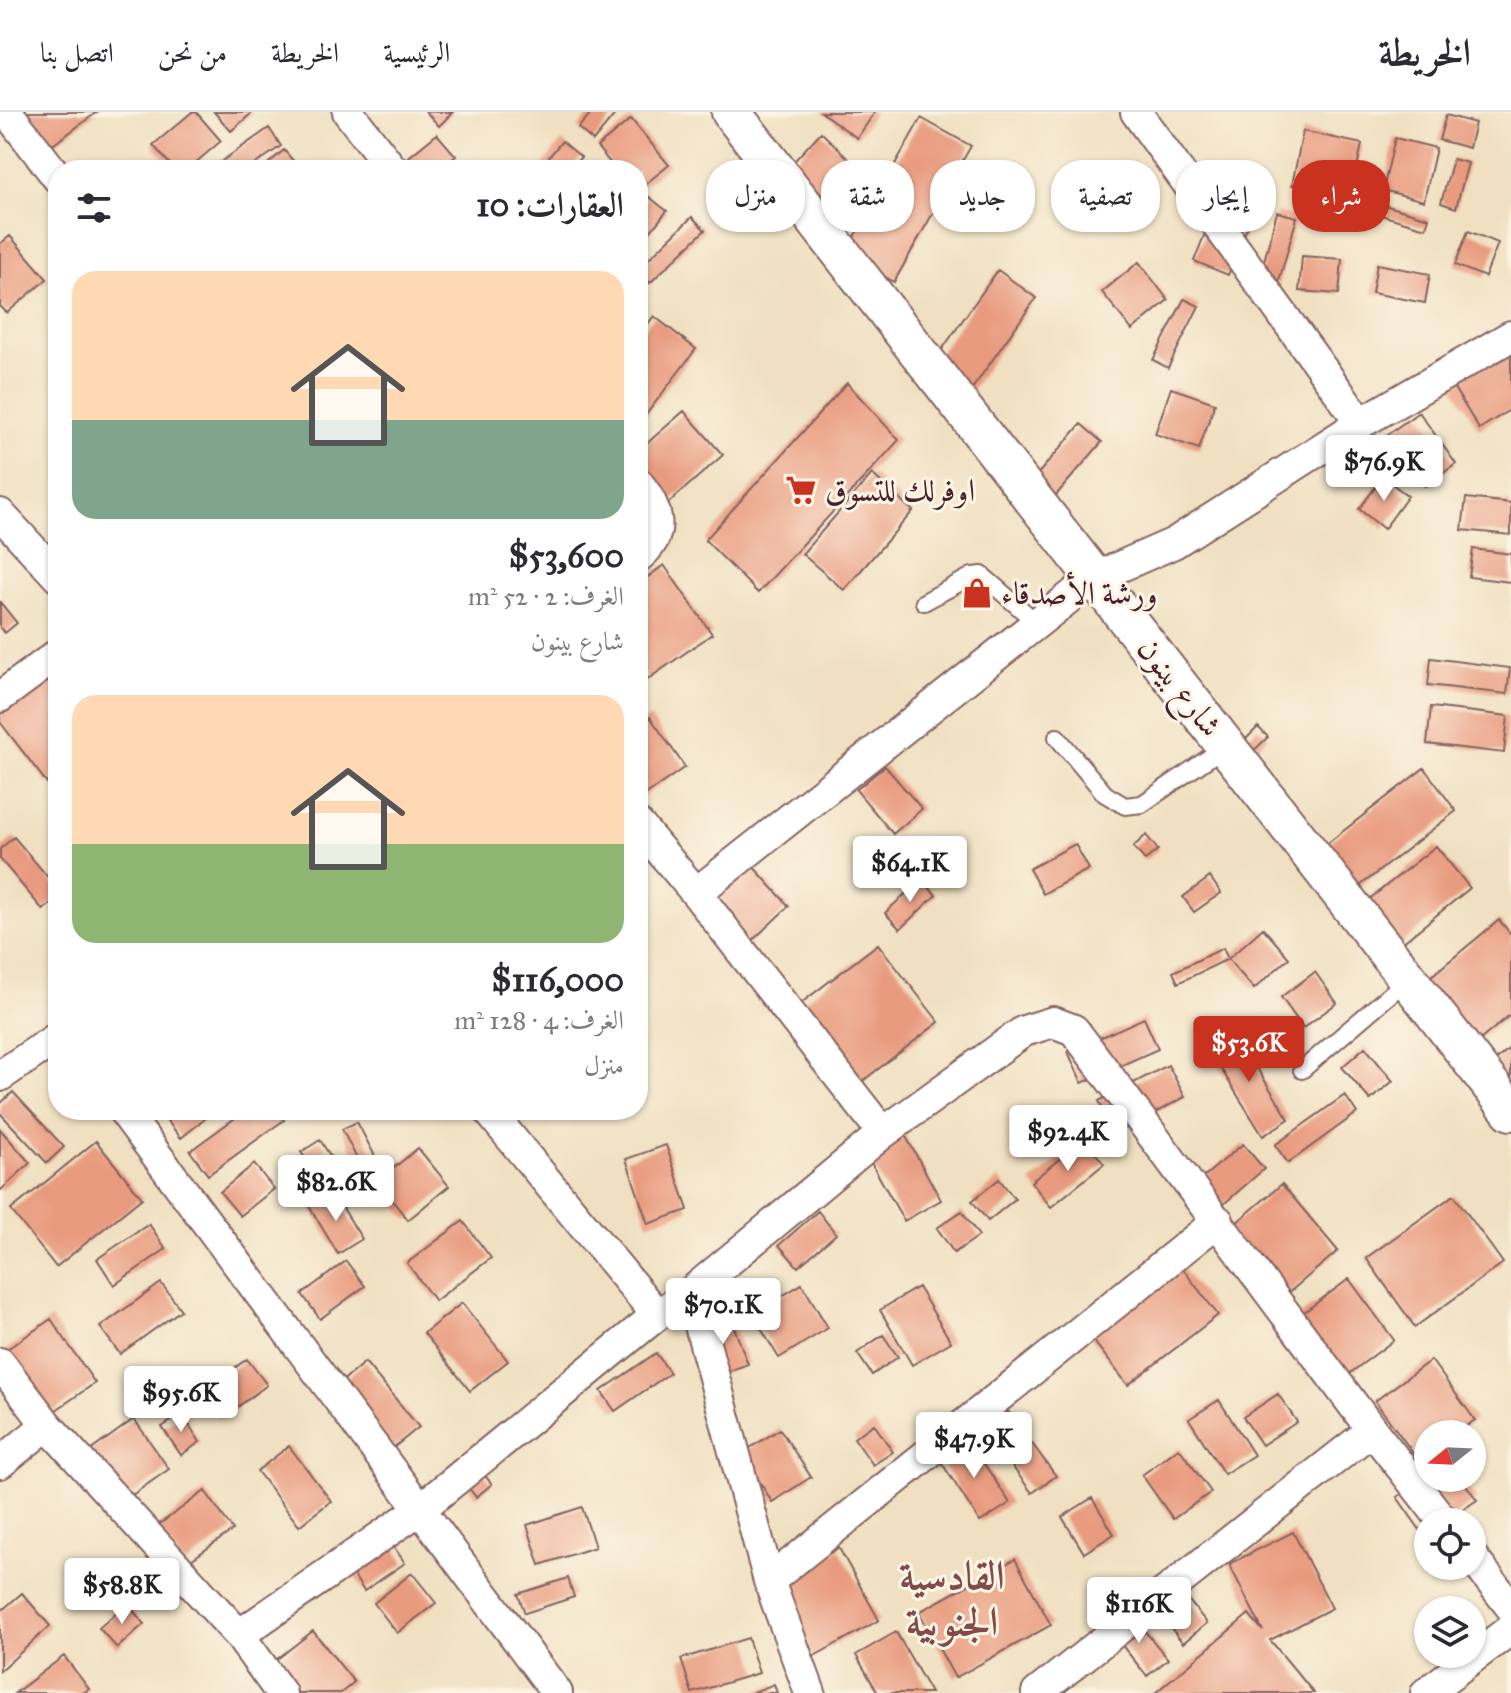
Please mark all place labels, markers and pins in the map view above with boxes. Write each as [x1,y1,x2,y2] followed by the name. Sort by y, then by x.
[1319,435,1449,503] pin: $76.9K
[825,471,975,511] place label: اوفرلك للتسوق
[784,473,818,507] supermarket icon: اوفرلك للتسوق
[1001,571,1158,613] place label: ورشة الأصدقاء
[960,576,994,610] shop icon: ورشة الأصدقاء
[845,836,975,904] pin: $64.1K
[1184,1016,1314,1084] pin: $53.6K
[1003,1105,1133,1173] pin: $92.4K
[271,1155,401,1223] pin: $82.6K
[658,1278,788,1346] pin: $70.1K
[116,1366,246,1434] pin: $95.6K
[909,1412,1039,1480] pin: $47.9K
[57,1558,187,1626] pin: $58.8K
[1083,1577,1195,1645] pin: $116K

